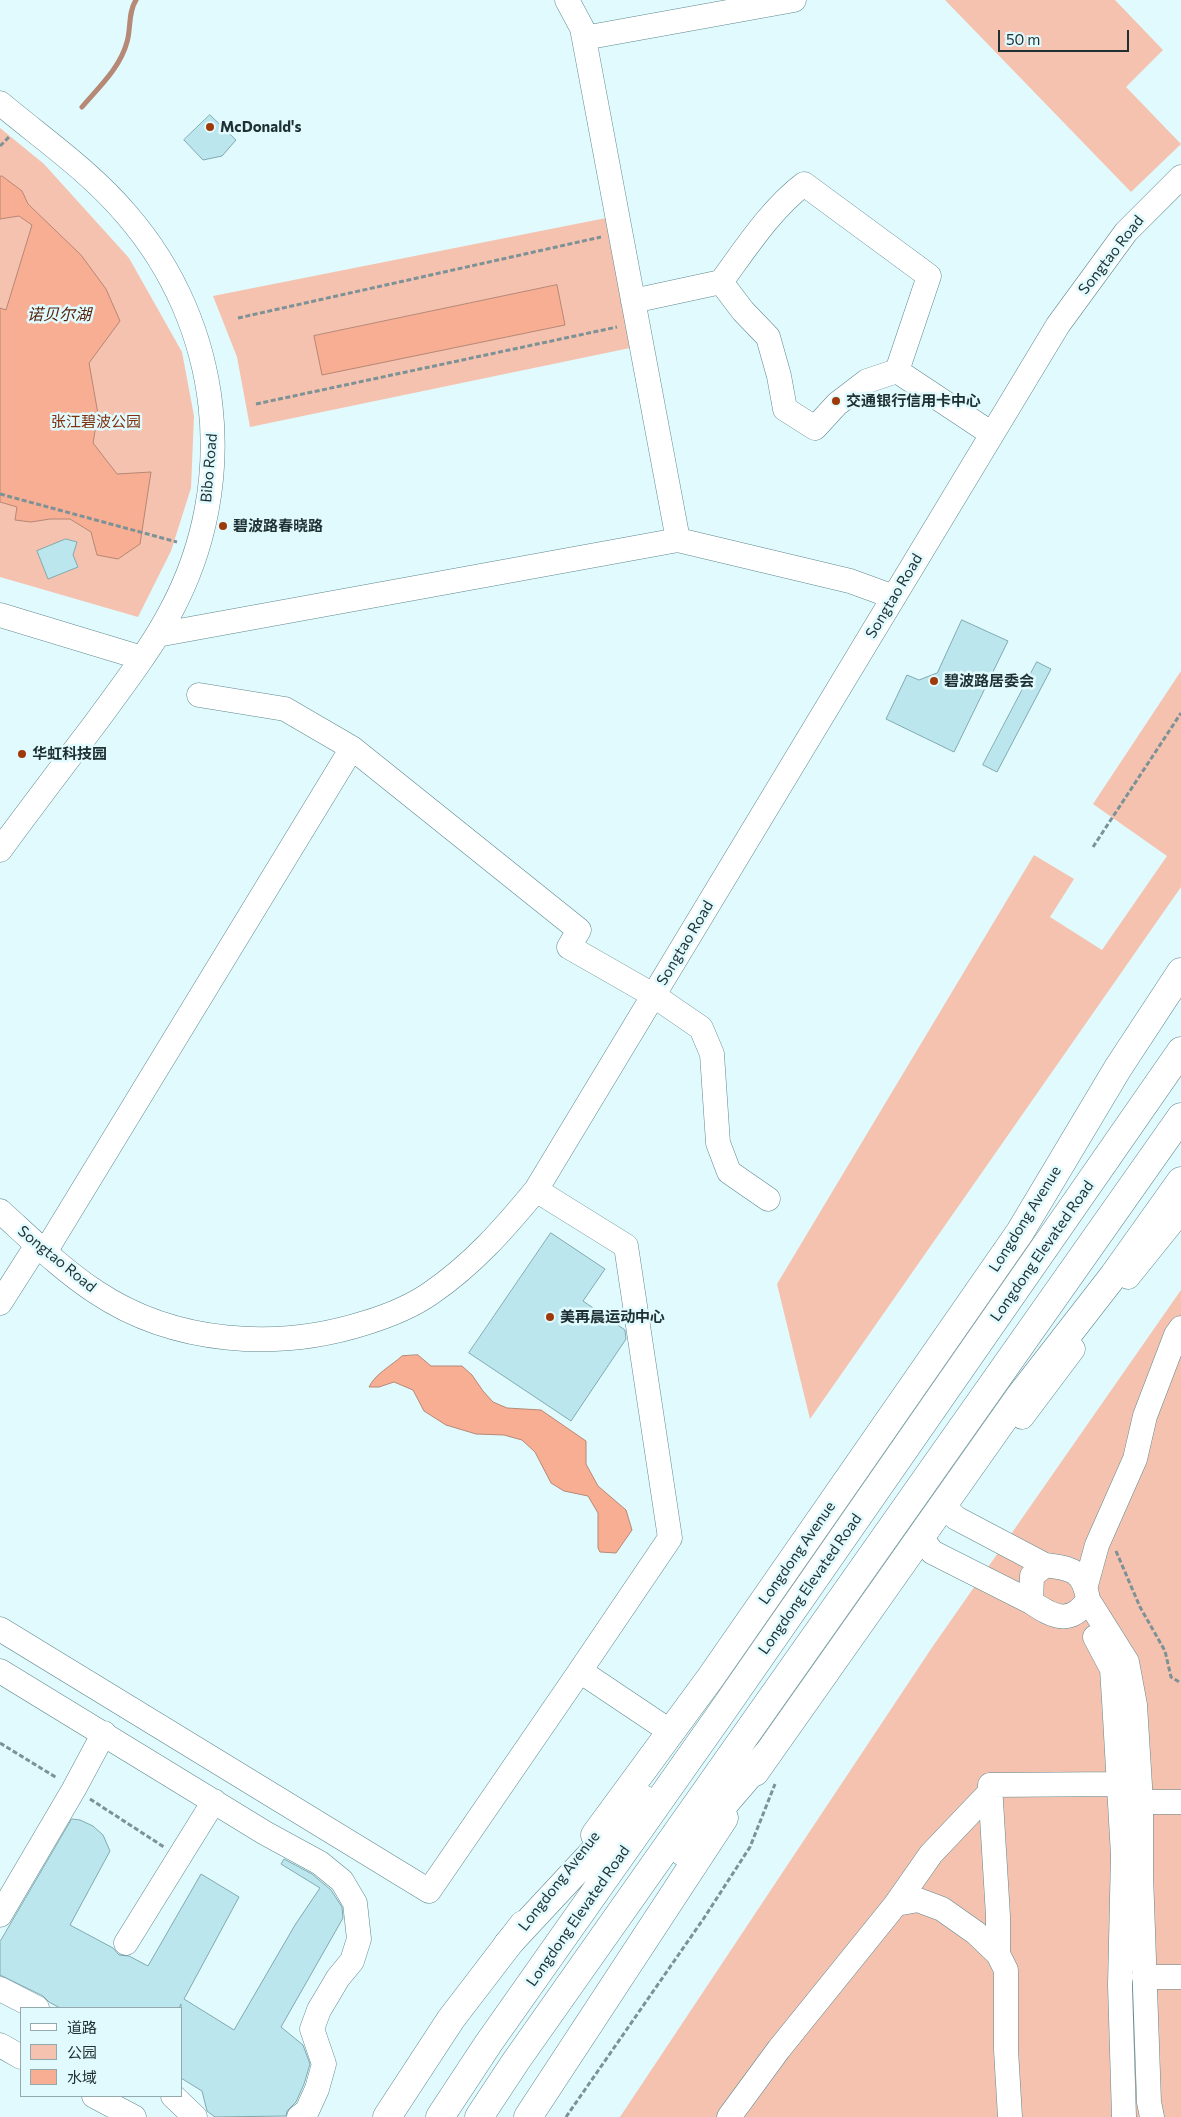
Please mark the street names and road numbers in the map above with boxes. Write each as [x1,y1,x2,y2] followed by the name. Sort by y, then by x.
[1075,212,1147,298] street label: Songtao Road
[197,433,221,503] street label: Bibo Road
[862,551,926,641] street label: Songtao Road
[653,898,717,988] street label: Songtao Road
[985,1163,1065,1275] street label: Longdong Avenue
[987,1177,1097,1325] street label: Longdong Elevated Road
[14,1222,100,1296] street label: Songtao Road
[755,1498,839,1608] street label: Longdong Avenue
[755,1510,865,1658] street label: Longdong Elevated Road
[515,1828,603,1934] street label: Longdong Avenue
[523,1842,633,1990] street label: Longdong Elevated Road

